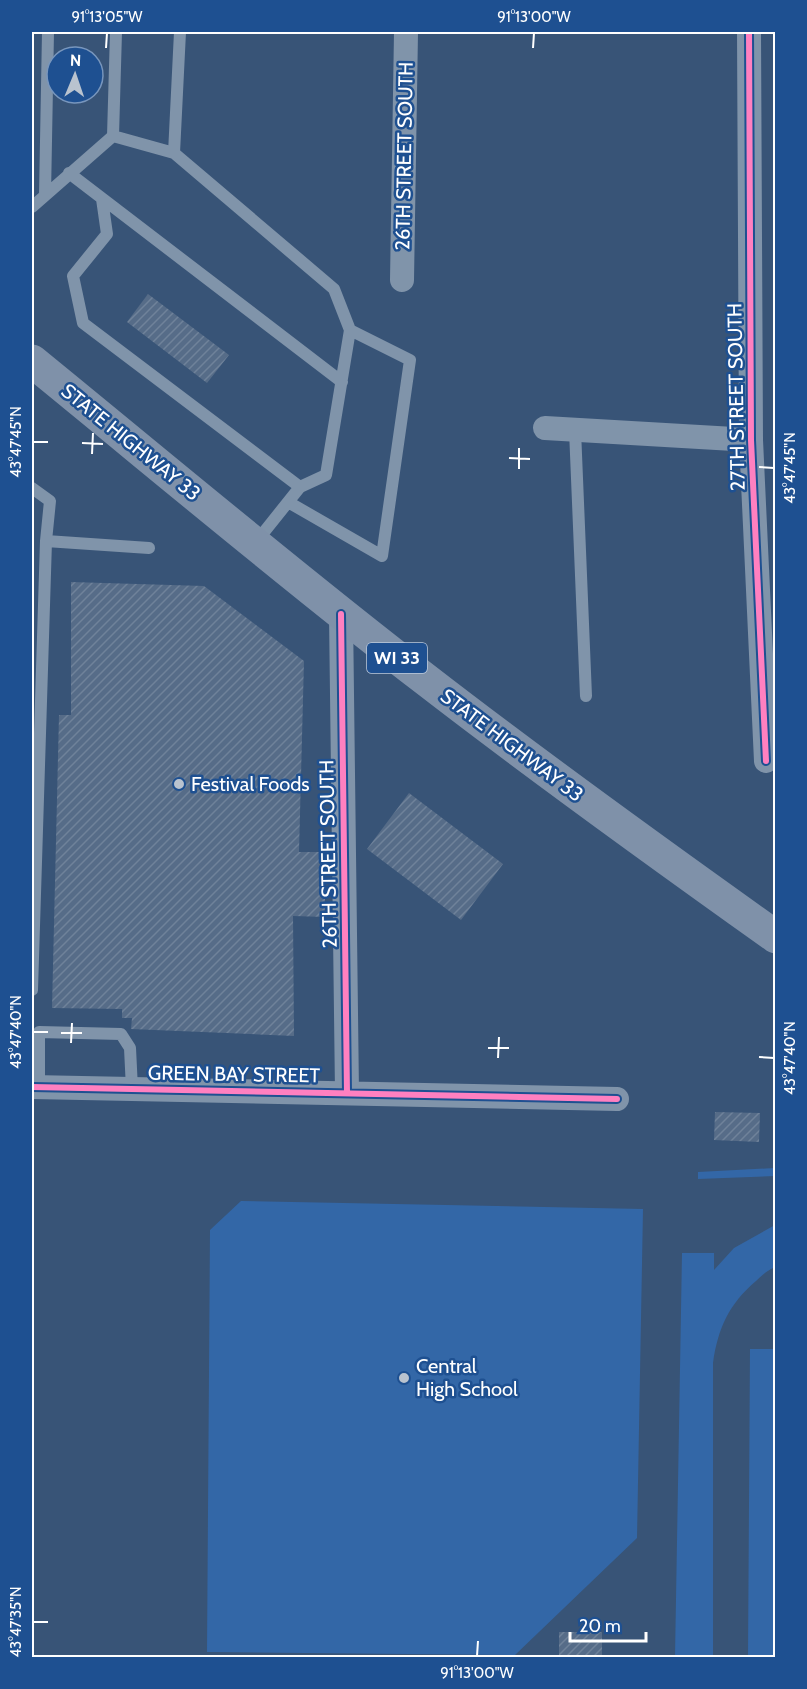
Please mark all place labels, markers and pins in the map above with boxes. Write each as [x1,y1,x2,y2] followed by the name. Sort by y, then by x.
[191,772,310,796] place label: Festival Foods
[172,777,186,791] marker: Festival Foods
[416,1354,518,1401] place label: Central High School
[397,1371,411,1385] marker: Central High School

